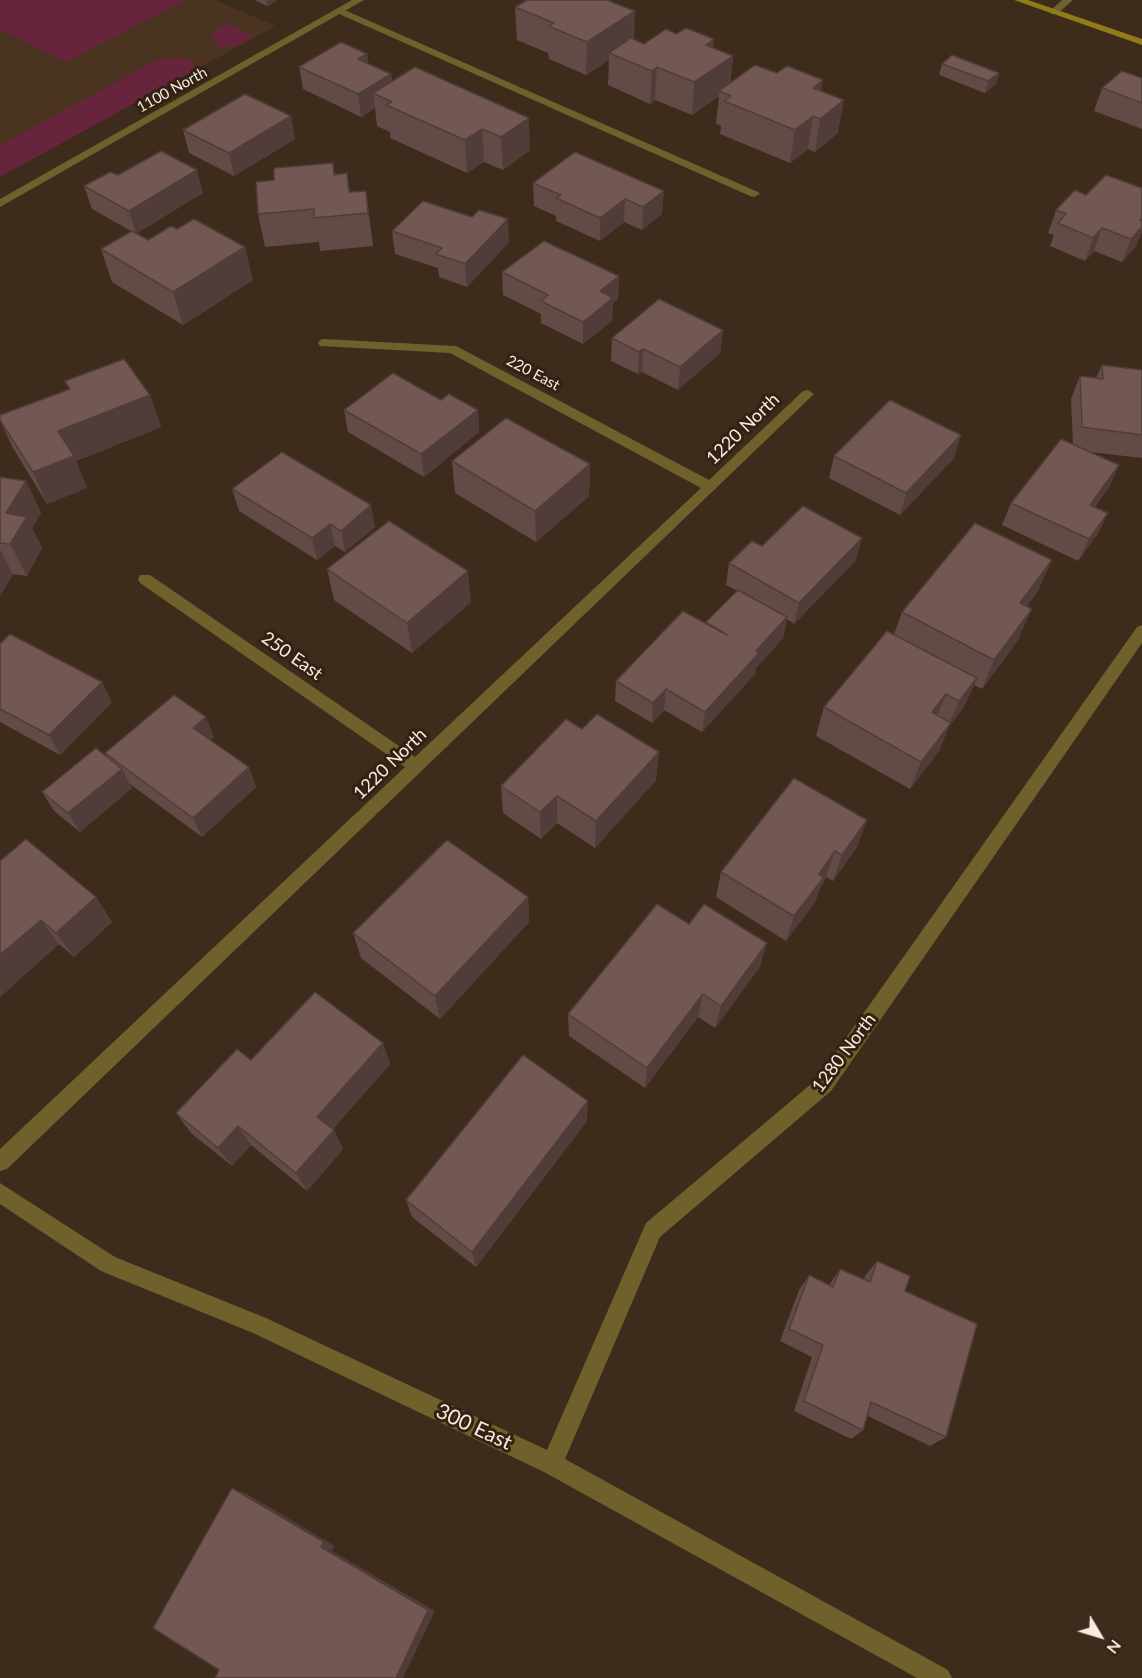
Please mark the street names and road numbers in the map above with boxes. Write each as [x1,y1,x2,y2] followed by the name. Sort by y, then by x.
[134,63,210,117] street label: 1100 North
[503,351,563,395] street label: 220 East
[702,389,784,469] street label: 1220 North
[257,627,327,685] street label: 250 East
[349,724,431,804] street label: 1220 North
[807,1009,881,1097] street label: 1280 North
[432,1398,516,1456] street label: 300 East

